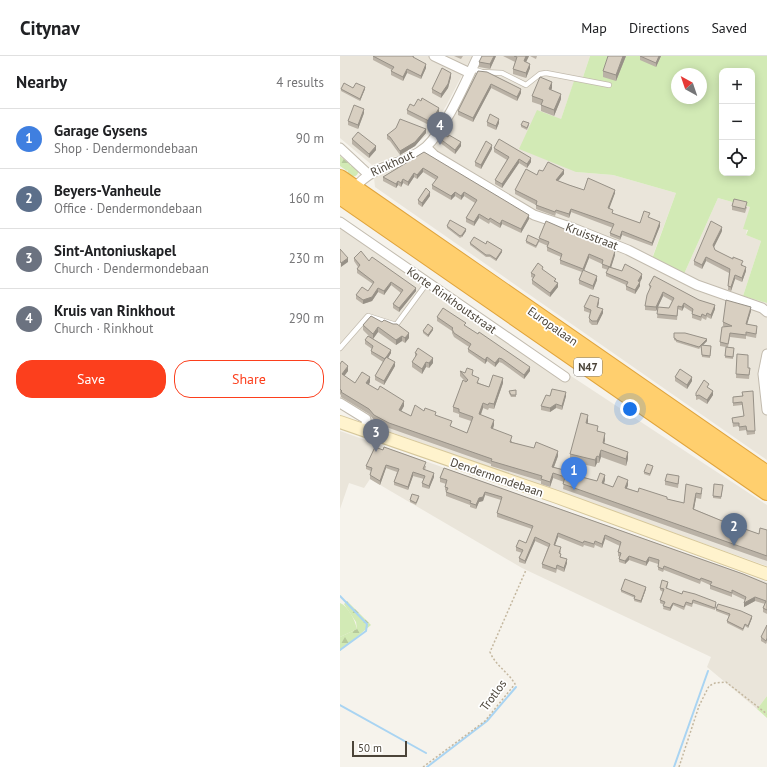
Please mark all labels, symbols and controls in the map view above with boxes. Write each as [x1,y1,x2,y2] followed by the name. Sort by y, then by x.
[20,16,80,40] text: Citynav
[581,19,607,37] text: Map
[629,19,689,37] text: Directions
[711,19,747,37] text: Saved
[671,68,707,104] north arrow
[719,68,755,176] map controls
[719,68,755,104] button: +
[16,71,67,93] text: Nearby
[276,74,324,91] text: 4 results
[719,104,755,140] button: −
[427,112,453,145] pin: 4
[54,121,147,140] text: Garage Gysens
[25,130,33,147] text: 1
[296,130,324,147] text: 90 m
[54,140,198,157] text: Shop · Dendermondebaan
[719,140,755,176] button: locate
[368,146,416,180] street label: Rinkhout
[54,181,161,200] text: Beyers-Vanheule
[25,190,33,207] text: 2
[289,190,324,207] text: 160 m
[54,200,202,217] text: Office · Dendermondebaan
[564,219,620,253] street label: Kruisstraat
[54,241,176,260] text: Sint-Antoniuskapel
[25,250,33,267] text: 3
[289,250,324,267] text: 230 m
[54,260,209,277] text: Church · Dendermondebaan
[404,263,500,337] street label: Korte Rinkhoutstraat
[54,301,175,320] text: Kruis van Rinkhout
[525,303,581,349] street label: Europalaan
[25,310,33,327] text: 4
[289,310,324,327] text: 290 m
[54,320,153,337] text: Church · Rinkhout
[574,358,602,376] road number: N47
[16,360,166,398] button: Save
[174,360,324,398] button: Share
[620,399,640,419] your location
[363,419,389,452] pin: 3
[449,454,545,500] street label: Dendermondebaan
[561,457,587,490] pin: 1
[721,513,747,546] pin: 2
[477,676,509,714] street label: Trotlos
[352,739,407,758] scale bar
[358,741,382,755] text: 50 m

